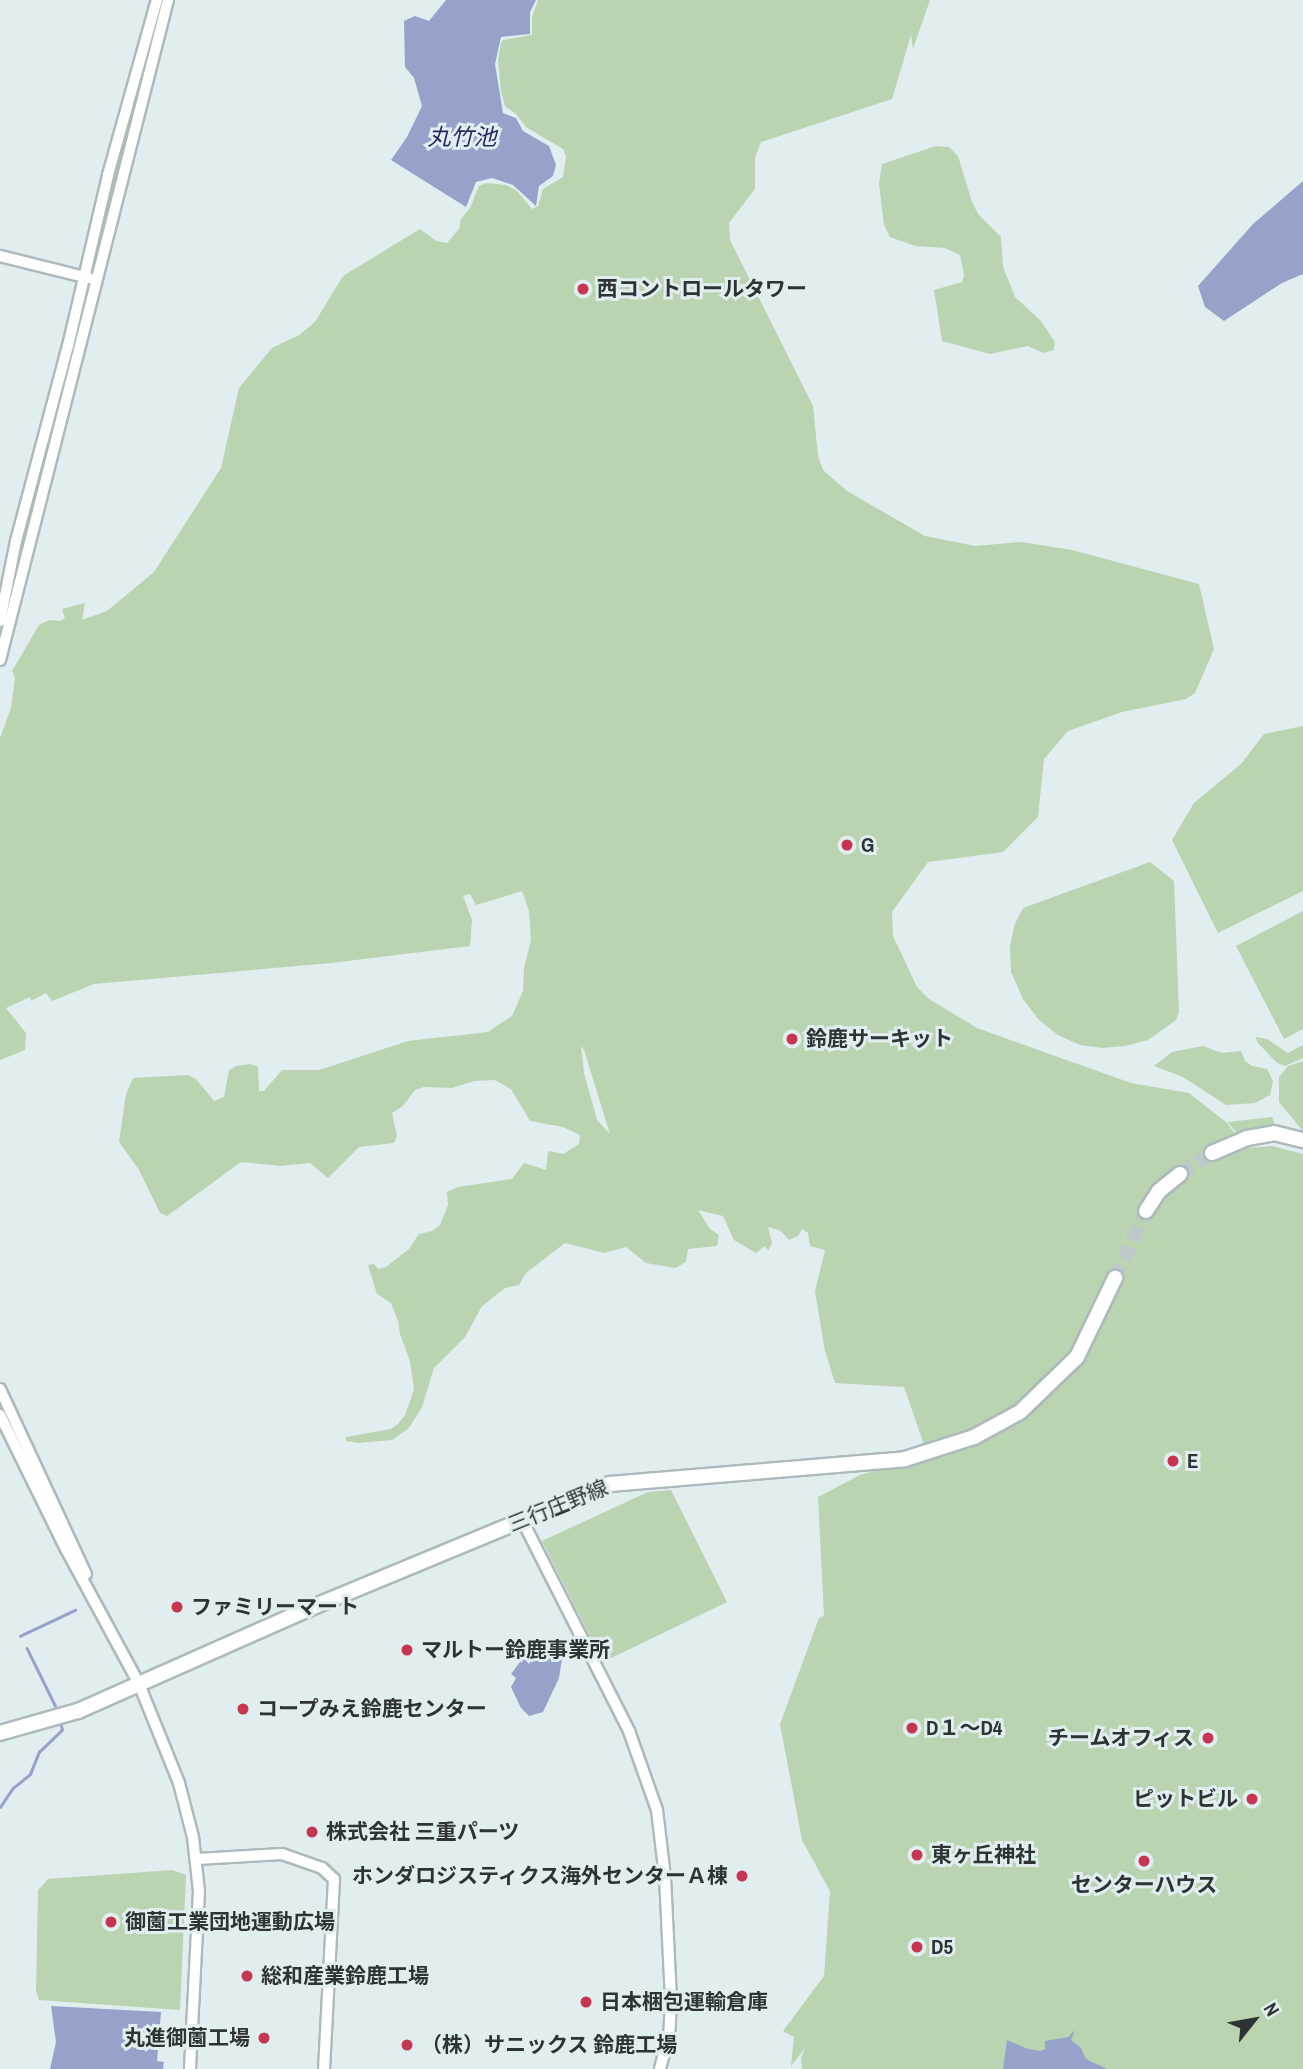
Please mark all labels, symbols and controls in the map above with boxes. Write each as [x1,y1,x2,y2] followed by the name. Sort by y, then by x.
[428,123,496,151] water label: 丸竹池
[597,276,807,302] place label: 西コントロールタワー
[575,281,591,297] marker: 西コントロールタワー
[861,832,874,858] place label: G
[839,837,855,853] marker: G
[806,1026,953,1052] place label: 鈴鹿サーキット
[784,1031,800,1047] marker: 鈴鹿サーキット
[1187,1448,1198,1474] place label: E
[1165,1453,1181,1469] marker: E
[505,1475,611,1537] street label: 三行庄野線
[191,1594,359,1620] place label: ファミリーマート
[169,1599,185,1615] marker: ファミリーマート
[421,1637,610,1663] place label: マルトー鈴鹿事業所
[399,1642,415,1658] marker: マルトー鈴鹿事業所
[257,1696,488,1722] place label: コープみえ鈴鹿センター
[235,1701,251,1717] marker: コープみえ鈴鹿センター
[926,1715,1002,1741] place label: D１～D4
[904,1720,920,1736] marker: D１～D4
[1047,1725,1194,1751] place label: チームオフィス
[1200,1730,1216,1746] marker: チームオフィス
[1133,1786,1238,1812] place label: ピットビル
[1244,1791,1260,1807] marker: ピットビル
[326,1819,520,1845] place label: 株式会社 三重パーツ
[304,1824,320,1840] marker: 株式会社 三重パーツ
[931,1842,1036,1868] place label: 東ヶ丘神社
[909,1847,925,1863] marker: 東ヶ丘神社
[1136,1853,1152,1869] marker: センターハウス
[350,1863,728,1889] place label: ホンダロジスティクス海外センターＡ棟
[734,1868,750,1884] marker: ホンダロジスティクス海外センターＡ棟
[1071,1872,1217,1898] place label: センターハウス
[125,1909,335,1935] place label: 御薗工業団地運動広場
[103,1914,119,1930] marker: 御薗工業団地運動広場
[931,1934,953,1960] place label: D5
[909,1939,925,1955] marker: D5
[261,1963,429,1989] place label: 総和産業鈴鹿工場
[239,1968,255,1984] marker: 総和産業鈴鹿工場
[1219,1985,1289,2055] north arrow
[600,1989,768,2015] place label: 日本梱包運輸倉庫
[578,1994,594,2010] marker: 日本梱包運輸倉庫
[1258,1998,1286,2021] text: N
[124,2025,250,2051] place label: 丸進御薗工場
[256,2030,272,2046] marker: 丸進御薗工場
[421,2032,678,2058] place label: （株）サニックス 鈴鹿工場
[399,2037,415,2053] marker: （株）サニックス 鈴鹿工場

